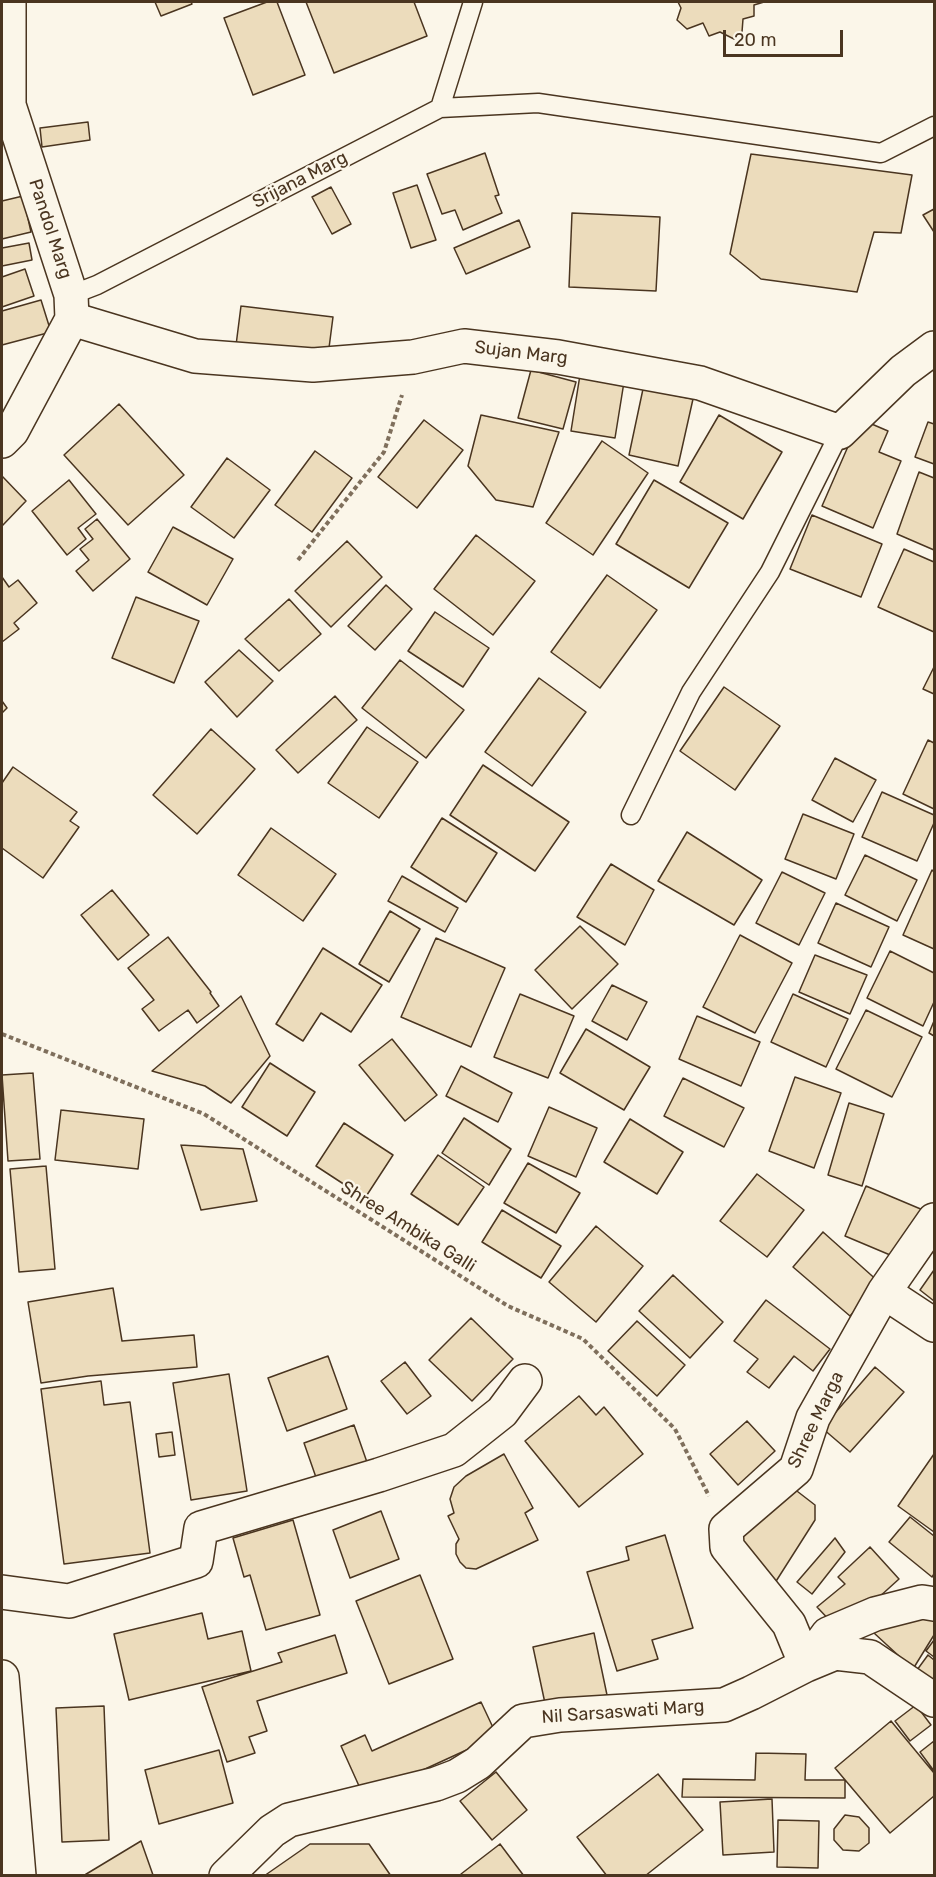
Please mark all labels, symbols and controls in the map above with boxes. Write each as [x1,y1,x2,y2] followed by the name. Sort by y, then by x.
[726,18,846,56] scale bar
[734,29,776,51] text: 20 m
[249,147,351,213] street label: Srijana Marg
[24,176,76,282] street label: Pandol Marg
[473,337,569,369] street label: Sujan Marg
[336,1177,480,1277] street label: Shree Ambika Galli
[783,1368,849,1472] street label: Shree Marga
[541,1696,705,1728] street label: Nil Sarsaswati Marg

